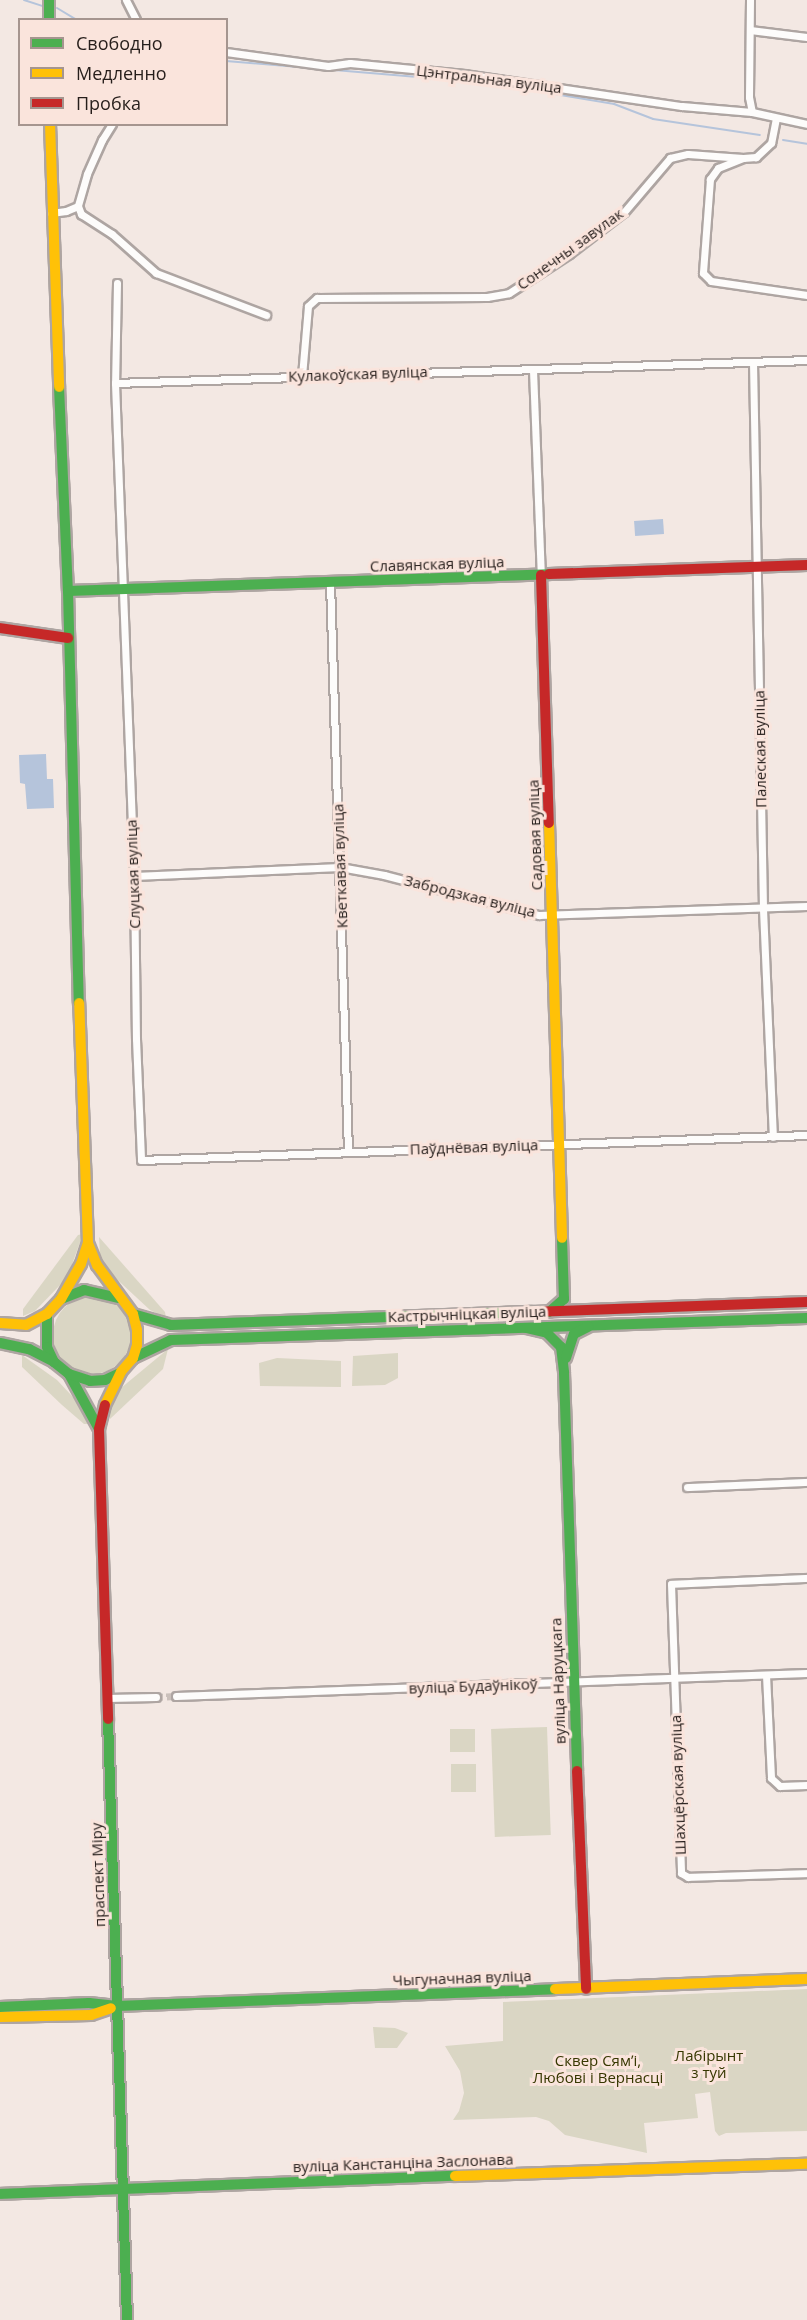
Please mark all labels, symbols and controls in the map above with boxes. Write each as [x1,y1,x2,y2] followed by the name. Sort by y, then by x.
[18,18,228,126] legend
[76,31,163,55] text: Свободно
[76,61,167,85] text: Медленно
[415,61,563,97] street label: Цэнтральная вуліца
[76,91,141,115] text: Пробка
[513,204,627,294] street label: Сонечны завулак
[288,363,428,385] street label: Кулакоўская вуліца
[369,553,505,575] street label: Славянская вуліца
[750,690,770,808] street label: Палеская вуліца
[524,779,546,891] street label: Садовая вуліца
[329,803,351,929] street label: Кветкавая вуліца
[122,819,144,929] street label: Слуцкая вуліца
[403,871,537,921] street label: Забродзкая вуліца
[409,1136,539,1158] street label: Паўднёвая вуліца
[387,1302,547,1326] street label: Кастрычніцкая вуліца
[547,1617,569,1745] street label: вуліца Наруцкага
[408,1675,538,1697] street label: вуліца Будаўнікоў
[667,1715,689,1855] street label: Шахцёрская вуліца
[87,1823,109,1927] street label: праспект Міру
[392,1967,532,1989] street label: Чыгуначная вуліца
[675,2046,743,2081] park label: Лабірынт з туй
[533,2051,663,2086] park label: Сквер Сямʼі, Любові і Вернасці
[292,2150,514,2176] street label: вуліца Канстанціна Заслонава

